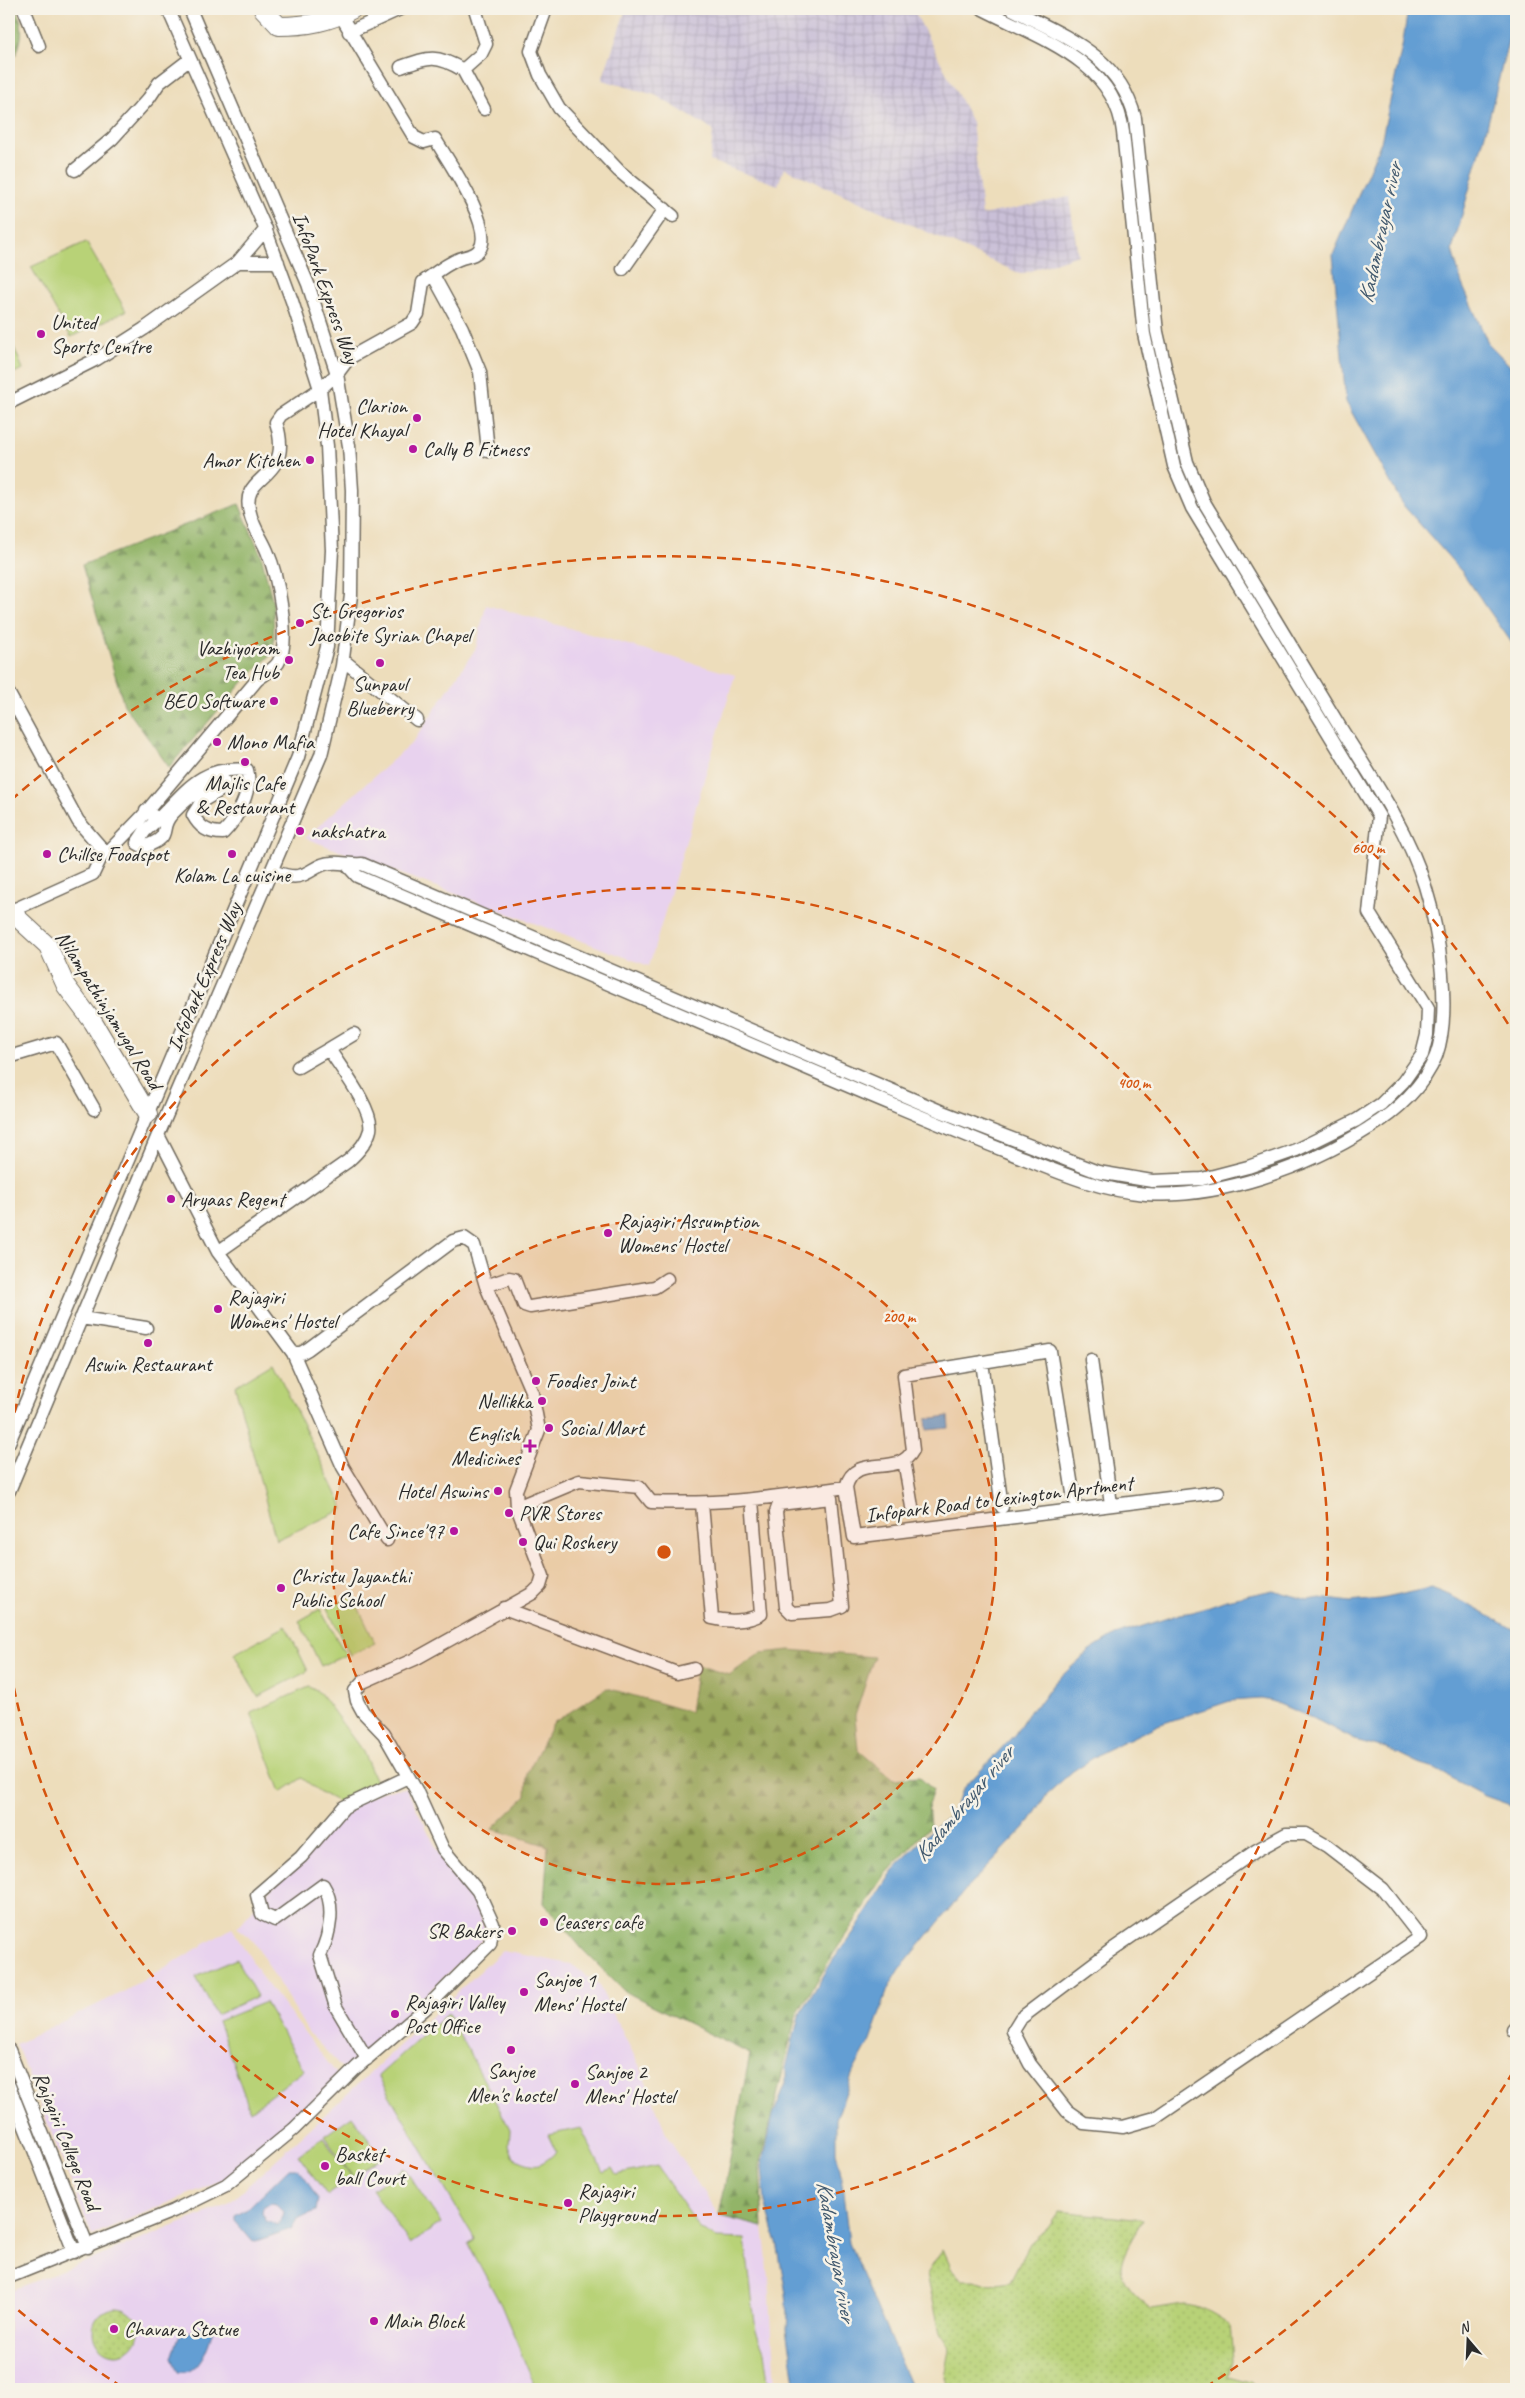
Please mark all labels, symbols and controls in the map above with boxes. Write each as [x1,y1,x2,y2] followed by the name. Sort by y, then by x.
[1352,157,1409,306] water label: Kadambrayar river
[287,209,366,369] street label: InfoPark Express Way
[51,309,152,359] place label: United Sports Centre
[35,328,47,340] marker: United Sports Centre
[317,393,410,443] place label: Clarion Hotel Khayal
[411,412,423,424] marker: Clarion Hotel Khayal
[423,436,530,462] place label: Cally B Fitness
[407,443,419,455] marker: Cally B Fitness
[203,447,302,473] place label: Amor Kitchen
[304,454,316,466] marker: Amor Kitchen
[309,598,474,648] place label: St. Gregorios Jacobite Syrian Chapel
[294,617,306,629] marker: St. Gregorios Jacobite Syrian Chapel
[196,635,281,685] place label: Vazhiyoram Tea Hub
[283,654,295,666] marker: Vazhiyoram Tea Hub
[374,657,386,669] marker: Sunpaul Blueberry
[346,671,416,721] place label: Sunpaul Blueberry
[163,688,265,714] place label: BEO Software
[268,695,280,707] marker: BEO Software
[227,729,316,755] place label: Mono Mafia
[211,736,223,748] marker: Mono Mafia
[239,756,251,768] marker: Majlis Cafe & Restaurant
[196,770,296,820] place label: Majlis Cafe & Restaurant
[310,818,387,844] place label: nakshatra
[294,825,306,837] marker: nakshatra
[1352,839,1386,858] text: 600 m
[57,841,170,867] place label: Chillse Foodspot
[41,848,53,860] marker: Chillse Foodspot
[226,848,238,860] marker: Kolam La cuisine
[174,862,292,888] place label: Kolam La cuisine
[161,897,248,1055] street label: InfoPark Express Way
[50,926,170,1097] street label: Nilampathinjamugal Road
[1118,1074,1152,1093] text: 400 m
[181,1186,288,1212] place label: Aryaas Regent
[165,1193,177,1205] marker: Aryaas Regent
[618,1208,760,1258] place label: Rajagiri Assumption Womens' Hostel
[602,1227,614,1239] marker: Rajagiri Assumption Womens' Hostel
[228,1284,340,1334] place label: Rajagiri Womens' Hostel
[212,1303,224,1315] marker: Rajagiri Womens' Hostel
[883,1308,917,1327] text: 200 m
[142,1337,154,1349] marker: Aswin Restaurant
[84,1351,214,1377] place label: Aswin Restaurant
[546,1368,637,1394] place label: Foodies Joint
[530,1375,542,1387] marker: Foodies Joint
[477,1388,534,1414] place label: Nellikka
[536,1395,548,1407] marker: Nellikka
[559,1415,646,1441] place label: Social Mart
[451,1421,522,1471] place label: English Medicines
[543,1422,555,1434] marker: Social Mart
[524,1440,536,1452] marker: English Medicines
[864,1469,1137,1528] street label: Infopark Road to Lexington Aprtment
[397,1478,490,1504] place label: Hotel Aswins
[492,1485,504,1497] marker: Hotel Aswins
[519,1500,603,1526] place label: PVR Stores
[503,1507,515,1519] marker: PVR Stores
[347,1518,446,1544] place label: Cafe Since'97
[448,1525,460,1537] marker: Cafe Since'97
[533,1529,618,1555] place label: Qui Roshery
[517,1536,529,1548] marker: Qui Roshery
[655,1543,673,1561] centre of rings
[291,1563,413,1613] place label: Christu Jayanthi Public School
[275,1582,287,1594] marker: Christu Jayanthi Public School
[907,1737,1023,1867] water label: Kadambrayar river
[554,1909,644,1935] place label: Ceasers cafe
[538,1916,550,1928] marker: Ceasers cafe
[427,1918,504,1944] place label: SR Bakers
[506,1925,518,1937] marker: SR Bakers
[534,1967,627,2017] place label: Sanjoe 1 Mens' Hostel
[518,1986,530,1998] marker: Sanjoe 1 Mens' Hostel
[405,1989,506,2039] place label: Rajagiri Valley Post Office
[389,2008,401,2020] marker: Rajagiri Valley Post Office
[505,2044,517,2056] marker: Sanjoe Men's hostel
[467,2058,558,2108] place label: Sanjoe Men's hostel
[585,2059,678,2109] place label: Sanjoe 2 Mens' Hostel
[27,2068,108,2217] street label: Rajagiri College Road
[569,2078,581,2090] marker: Sanjoe 2 Mens' Hostel
[335,2141,407,2191] place label: Basket ball Court
[319,2160,331,2172] marker: Basket ball Court
[578,2178,658,2228] place label: Rajagiri Playground
[810,2179,863,2327] water label: Kadambrayar river
[562,2197,574,2209] marker: Rajagiri Playground
[384,2308,466,2334] place label: Main Block
[368,2315,380,2327] marker: Main Block
[124,2316,239,2342] place label: Chavara Statue
[1442,2316,1492,2366] north arrow
[1457,2318,1473,2338] text: N
[108,2323,120,2335] marker: Chavara Statue

